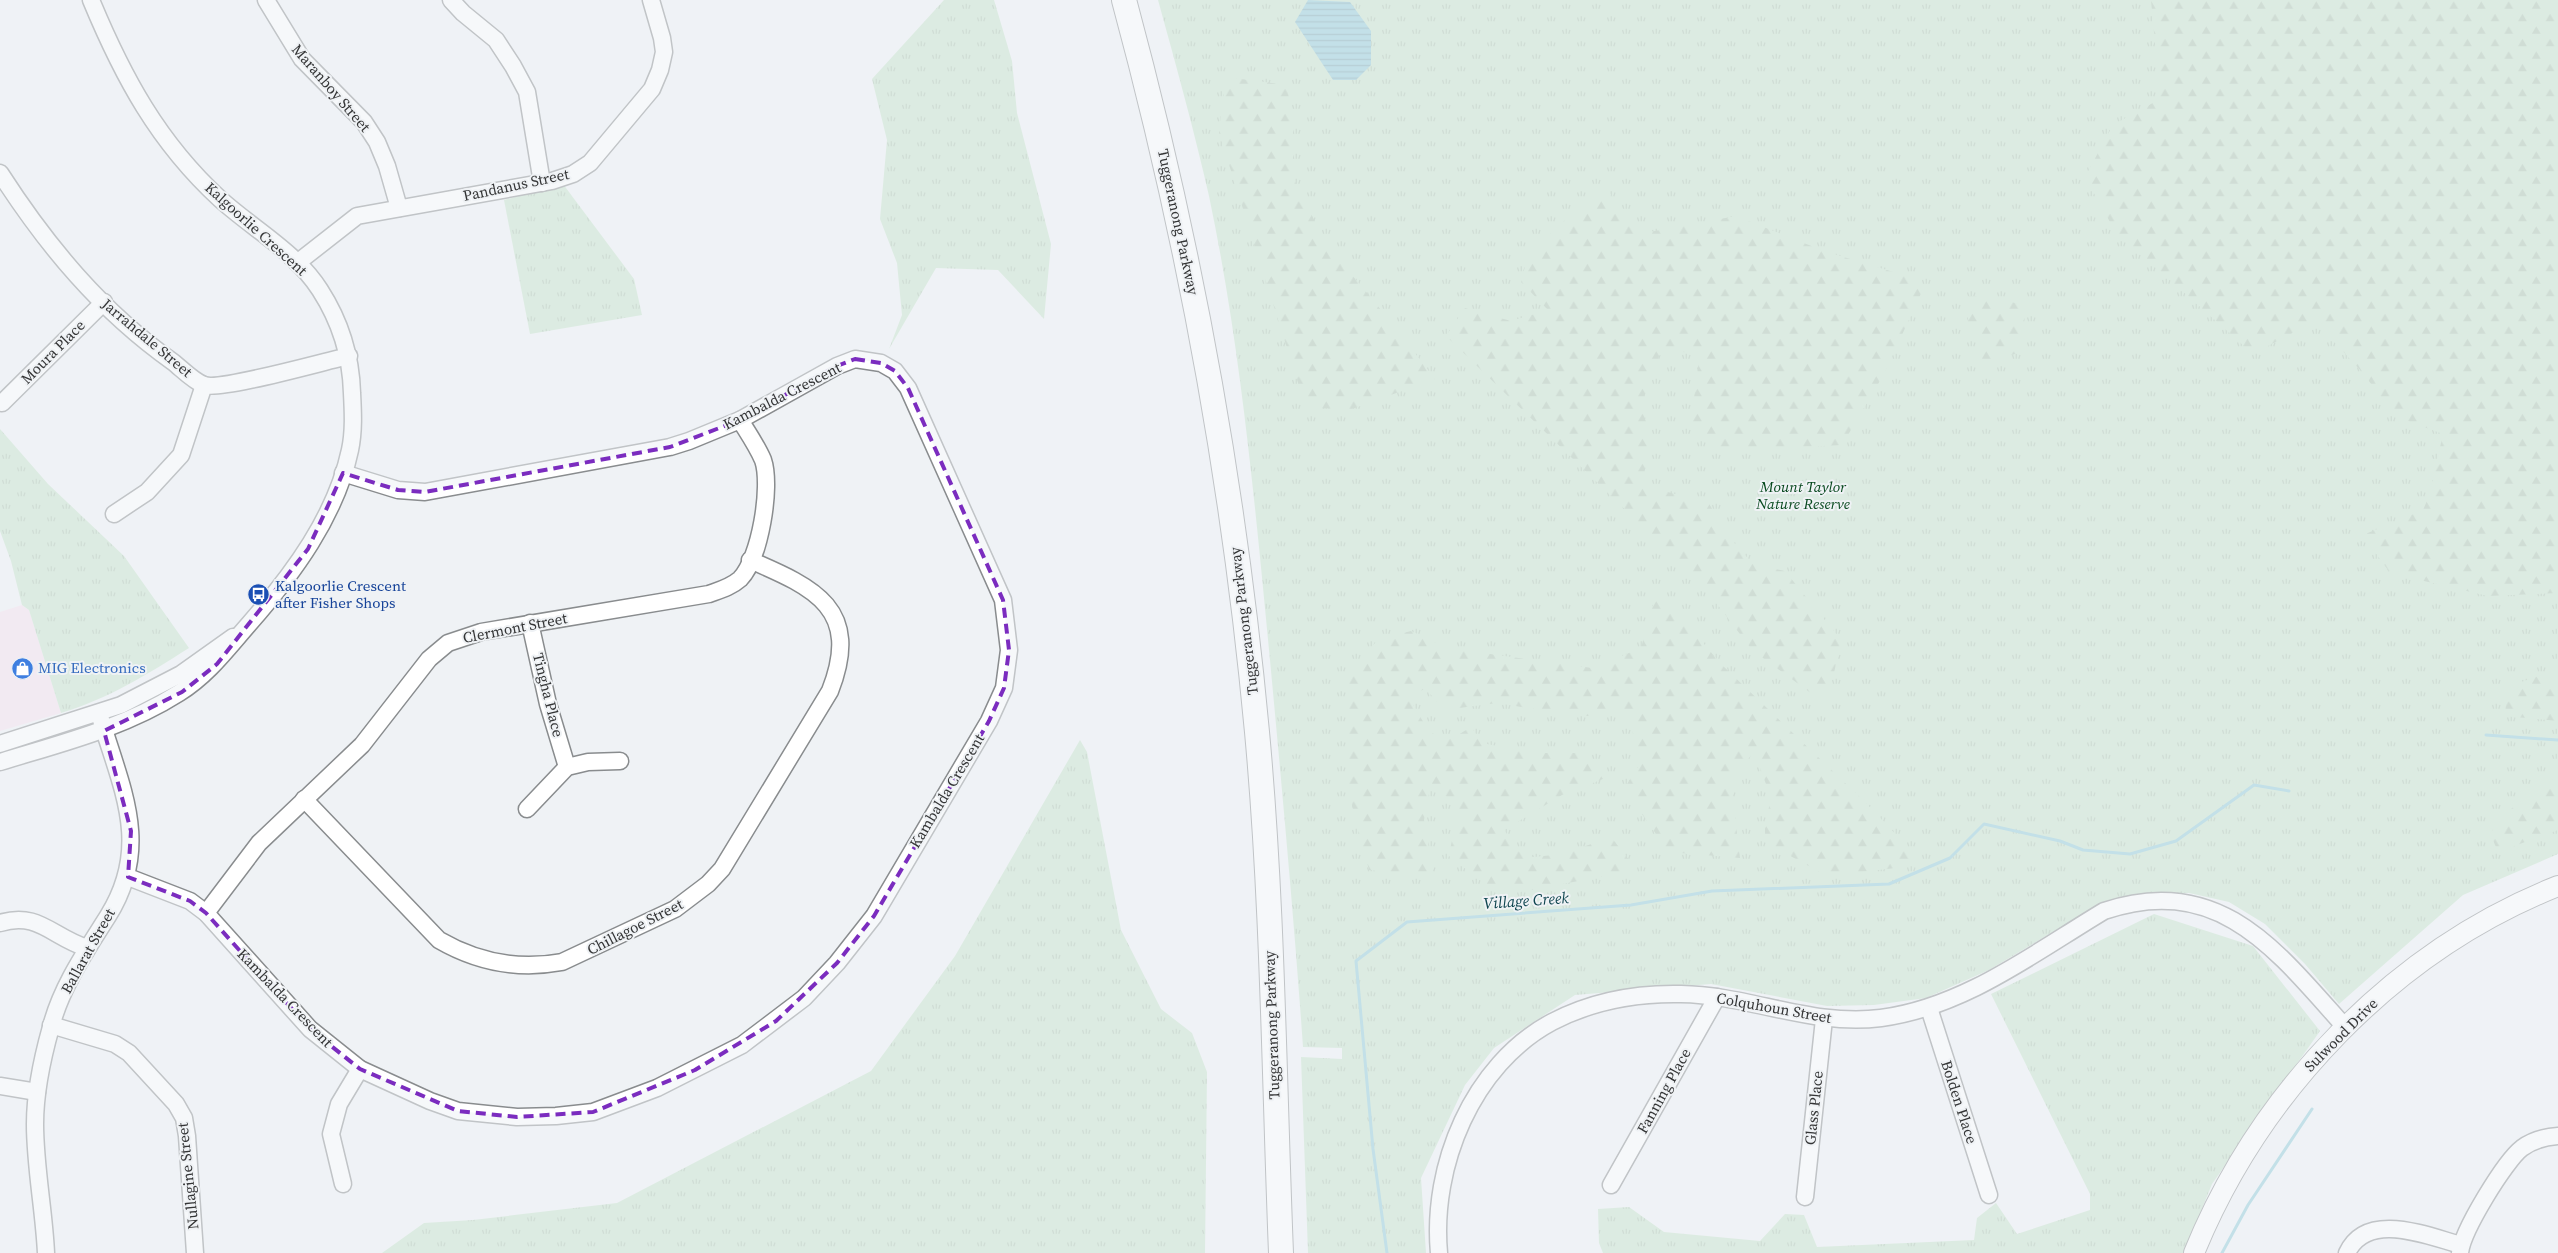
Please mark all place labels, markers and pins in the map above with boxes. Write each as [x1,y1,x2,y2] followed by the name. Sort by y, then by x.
[275,575,406,613] place label: Kalgoorlie Crescent after Fisher Shops
[247,583,271,607] bus stop icon: Kalgoorlie Crescent after Fisher Shops
[10,656,34,680] shop icon: MIG Electronics
[38,657,146,678] place label: MIG Electronics

